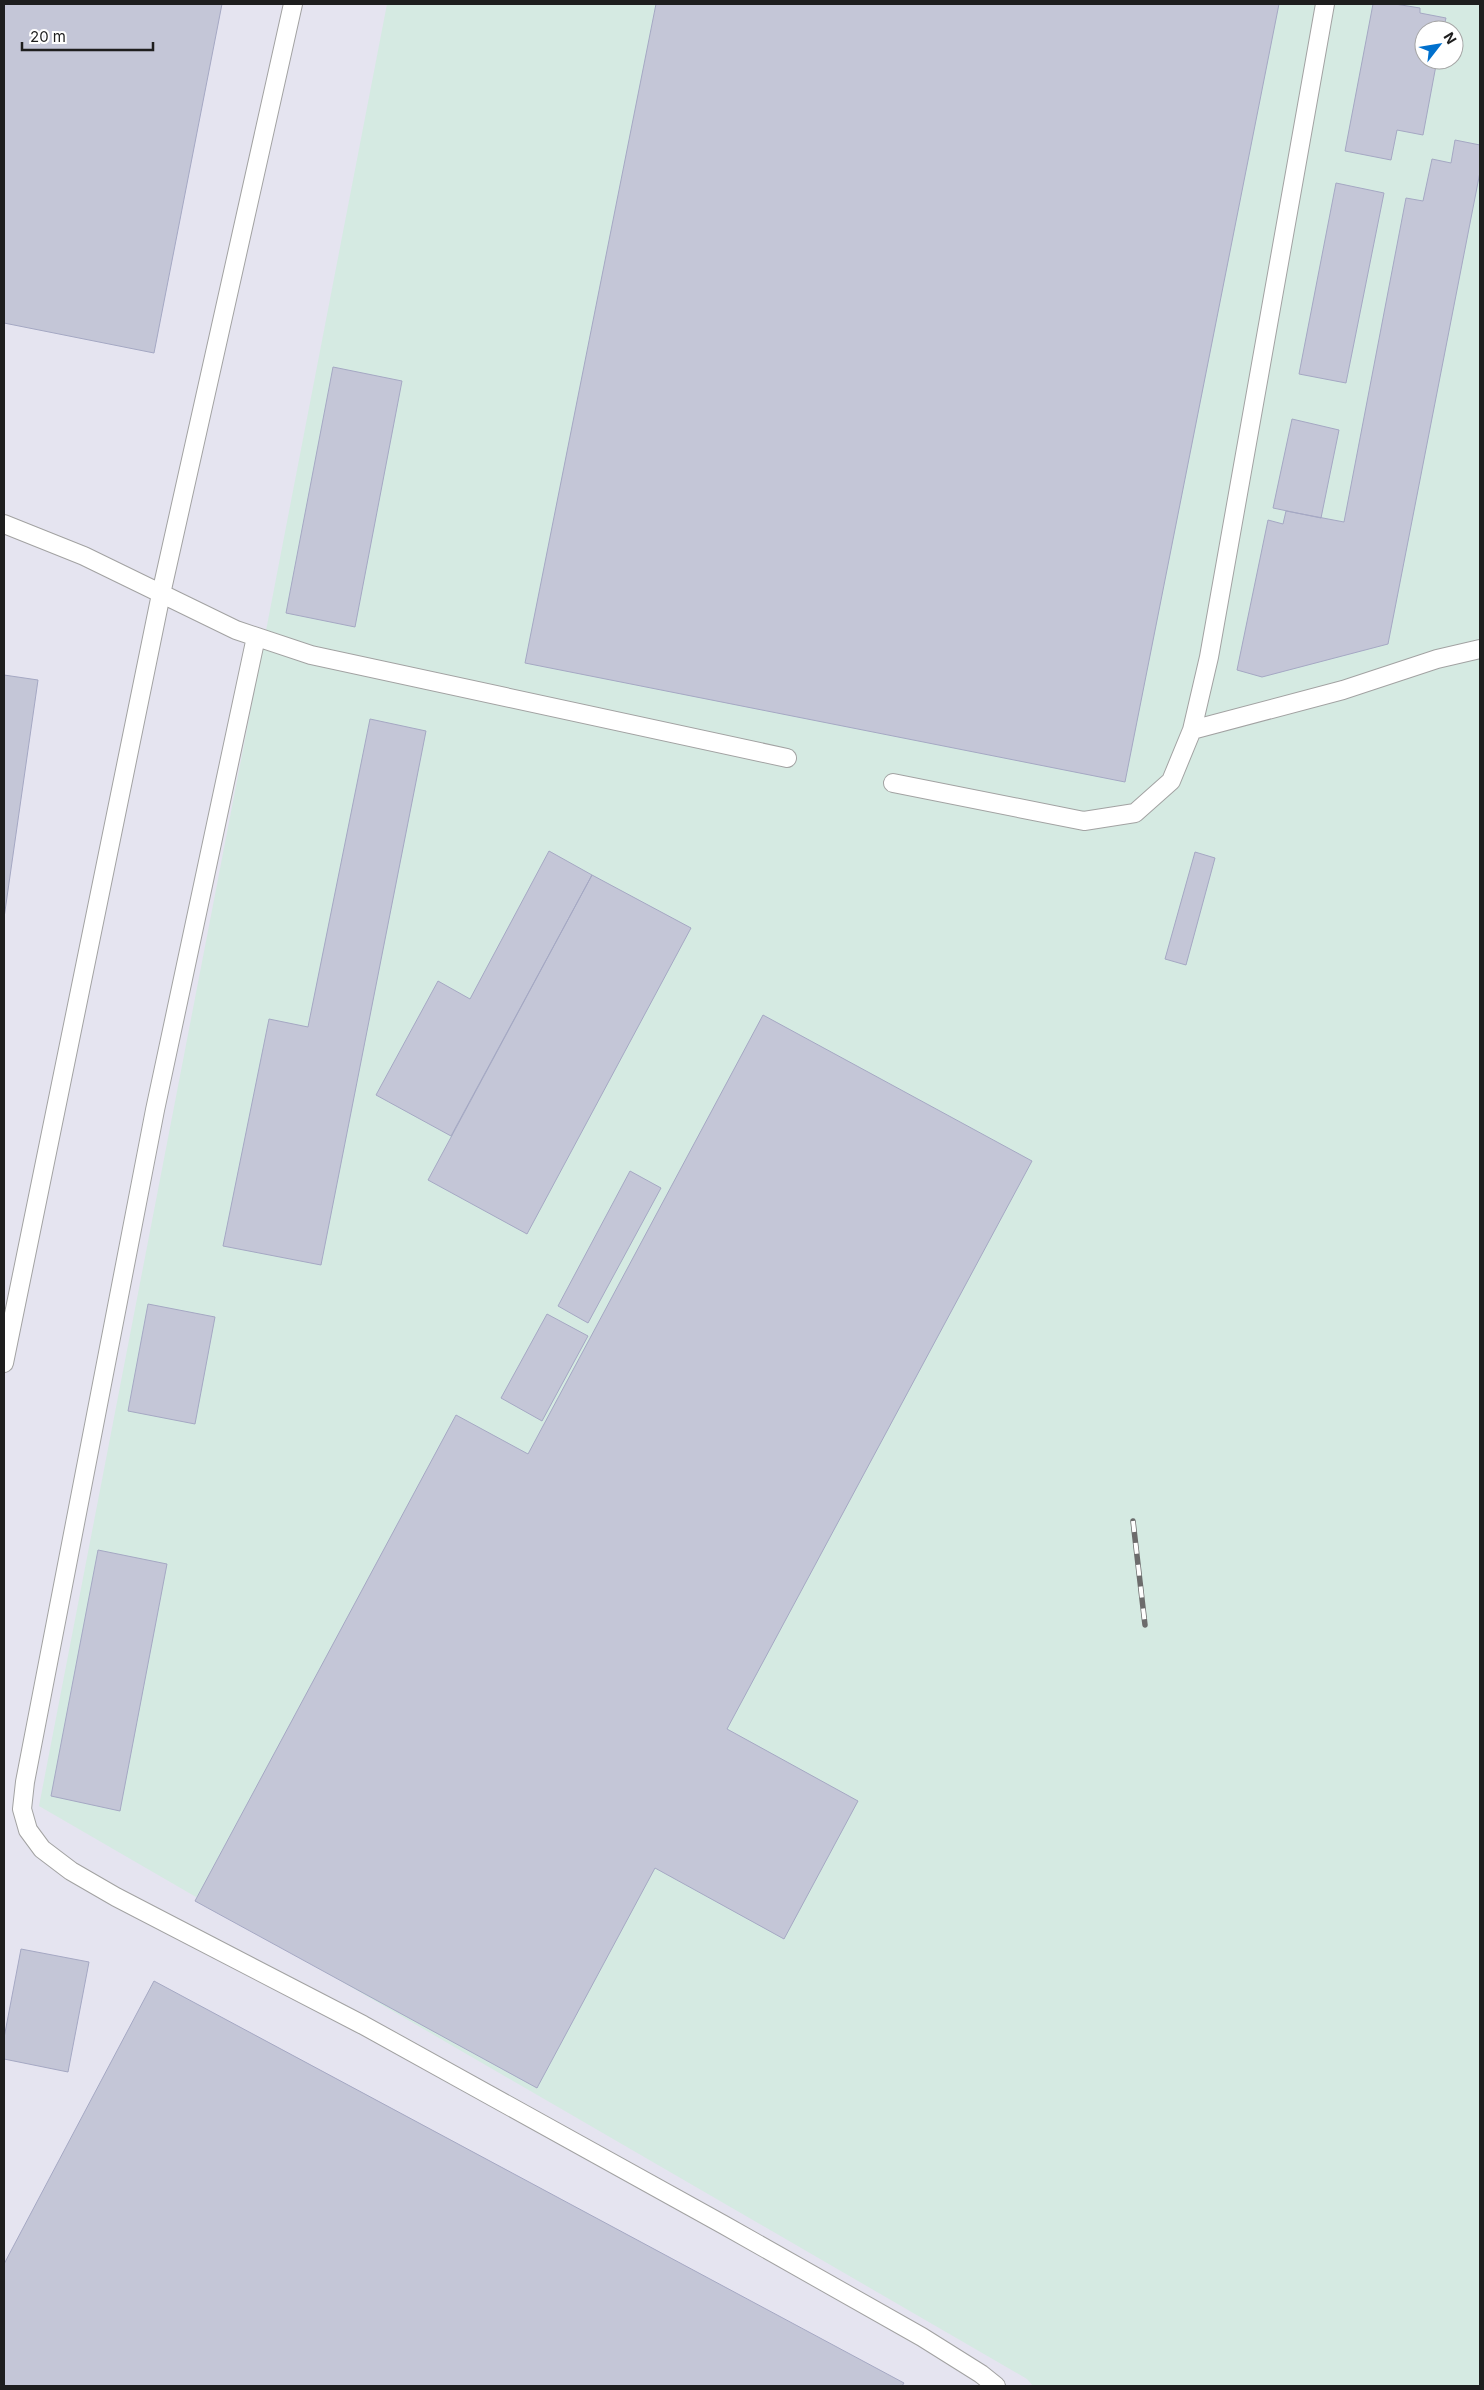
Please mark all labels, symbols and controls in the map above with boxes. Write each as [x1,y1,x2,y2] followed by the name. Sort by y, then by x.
[22,20,154,52] scale bar
[1414,20,1464,70] north arrow
[30,27,66,46] text: 20 m
[1441,29,1461,47] text: N

